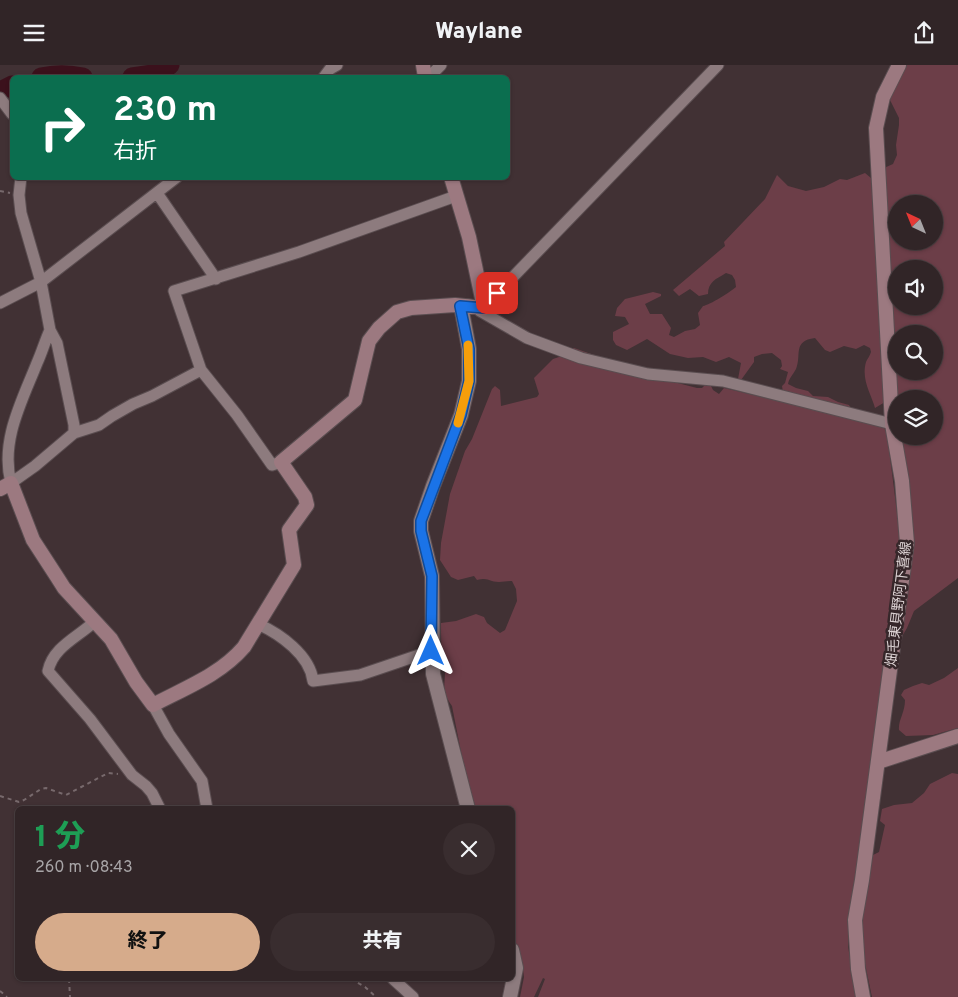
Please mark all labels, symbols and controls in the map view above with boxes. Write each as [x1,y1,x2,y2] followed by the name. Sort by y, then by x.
[20,19,48,47] icon: menu
[435,19,523,46] text: Waylane
[910,19,938,47] icon: share
[113,89,217,133] text: 230 m
[30,95,95,160] icon: right
[113,139,157,166] text: 右折
[888,195,942,250] north arrow
[888,195,943,445] map controls
[888,260,943,315] button: sound
[476,272,518,314] pin
[483,279,511,307] icon: arrive
[888,325,943,380] button: search
[888,390,943,445] button: layers
[883,541,916,668] street label: 畑毛東貝野阿下喜線
[404,624,456,676] position arrow
[35,820,85,857] text: 1 分
[443,823,495,875] button: close
[35,858,133,878] text: 260 m · 08:43
[35,913,260,971] button: 終了
[270,913,495,971] button: 共有

